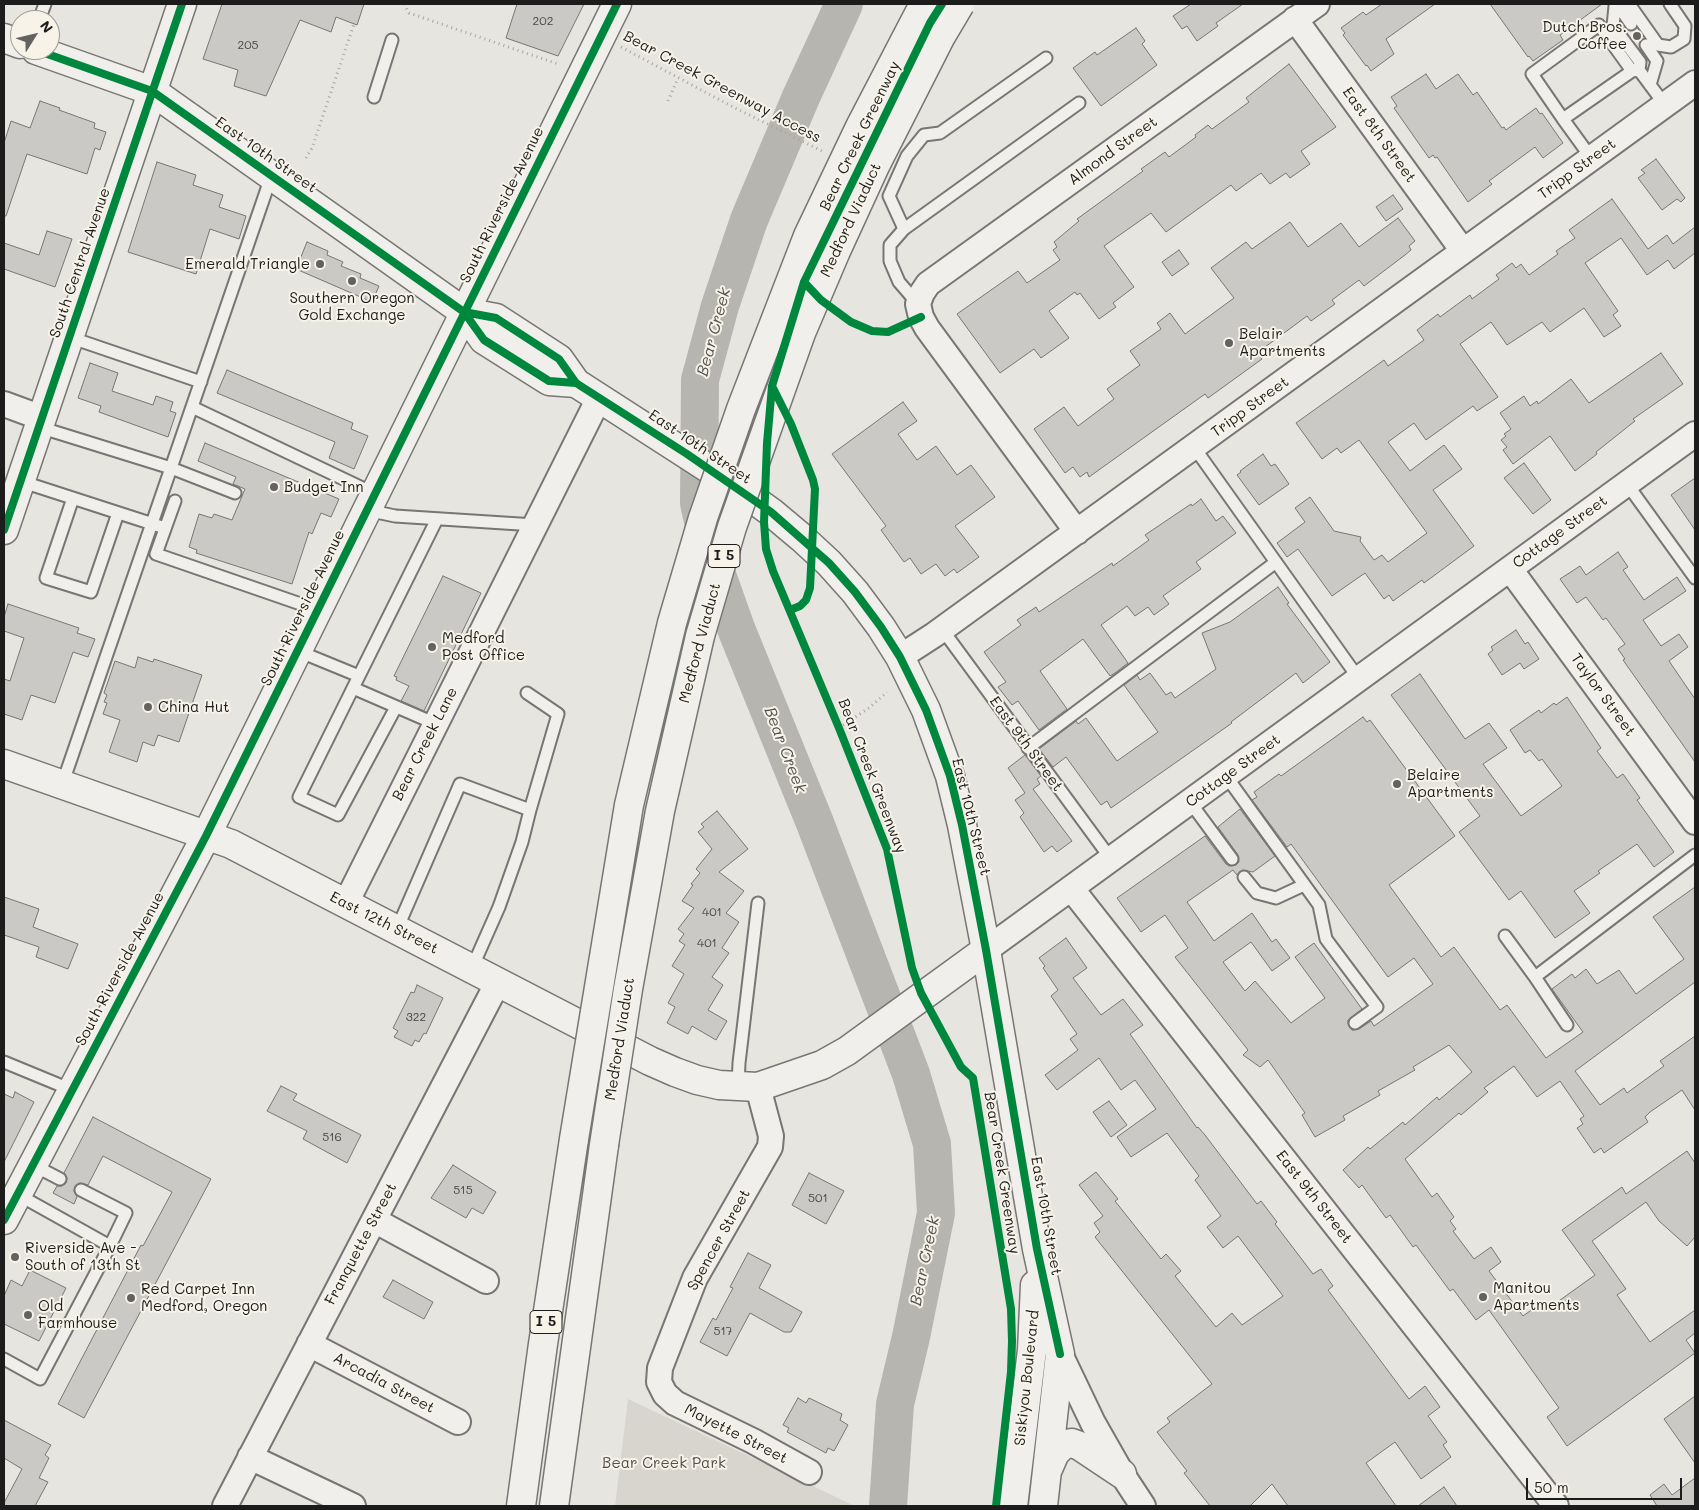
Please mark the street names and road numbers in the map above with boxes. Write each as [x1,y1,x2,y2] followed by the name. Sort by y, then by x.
[620,27,824,147] street label: Bear Creek Greenway Access
[816,58,904,214] street label: Bear Creek Greenway
[1338,84,1420,186] street label: East 8th Street
[212,113,320,197] street label: East 10th Street
[1065,113,1161,189] street label: Almond Street
[456,124,548,286] street label: South Riverside Avenue
[1535,135,1619,203] street label: Tripp Street
[817,160,885,280] street label: Medford Viaduct
[46,186,114,340] street label: South Central Avenue
[1208,373,1292,441] street label: Tripp Street
[645,406,755,488] street label: East 10th Street
[1509,492,1611,572] street label: Cottage Street
[257,527,349,689] street label: South Riverside Avenue
[708,544,740,568] road number: I 5
[675,581,725,705] street label: Medford Viaduct
[1567,650,1639,740] street label: Taylor Street
[389,684,461,804] street label: Bear Creek Lane
[985,693,1067,795] street label: East 9th Street
[834,696,910,856] street label: Bear Creek Greenway
[1182,731,1284,811] street label: Cottage Street
[948,757,994,877] street label: East 10th Street
[327,888,441,958] street label: East 12th Street
[72,889,168,1049] street label: South Riverside Avenue
[601,976,639,1102] street label: Medford Viaduct
[980,1091,1024,1255] street label: Bear Creek Greenway
[1272,1147,1356,1247] street label: East 9th Street
[1027,1155,1065,1277] street label: East 10th Street
[321,1180,401,1308] street label: Franquette Street
[684,1186,754,1294] street label: Spencer Street
[1011,1309,1043,1447] street label: Siskiyou Boulevard
[530,1310,562,1334] road number: I 5
[330,1349,438,1417] street label: Arcadia Street
[681,1400,791,1468] street label: Mayette Street

